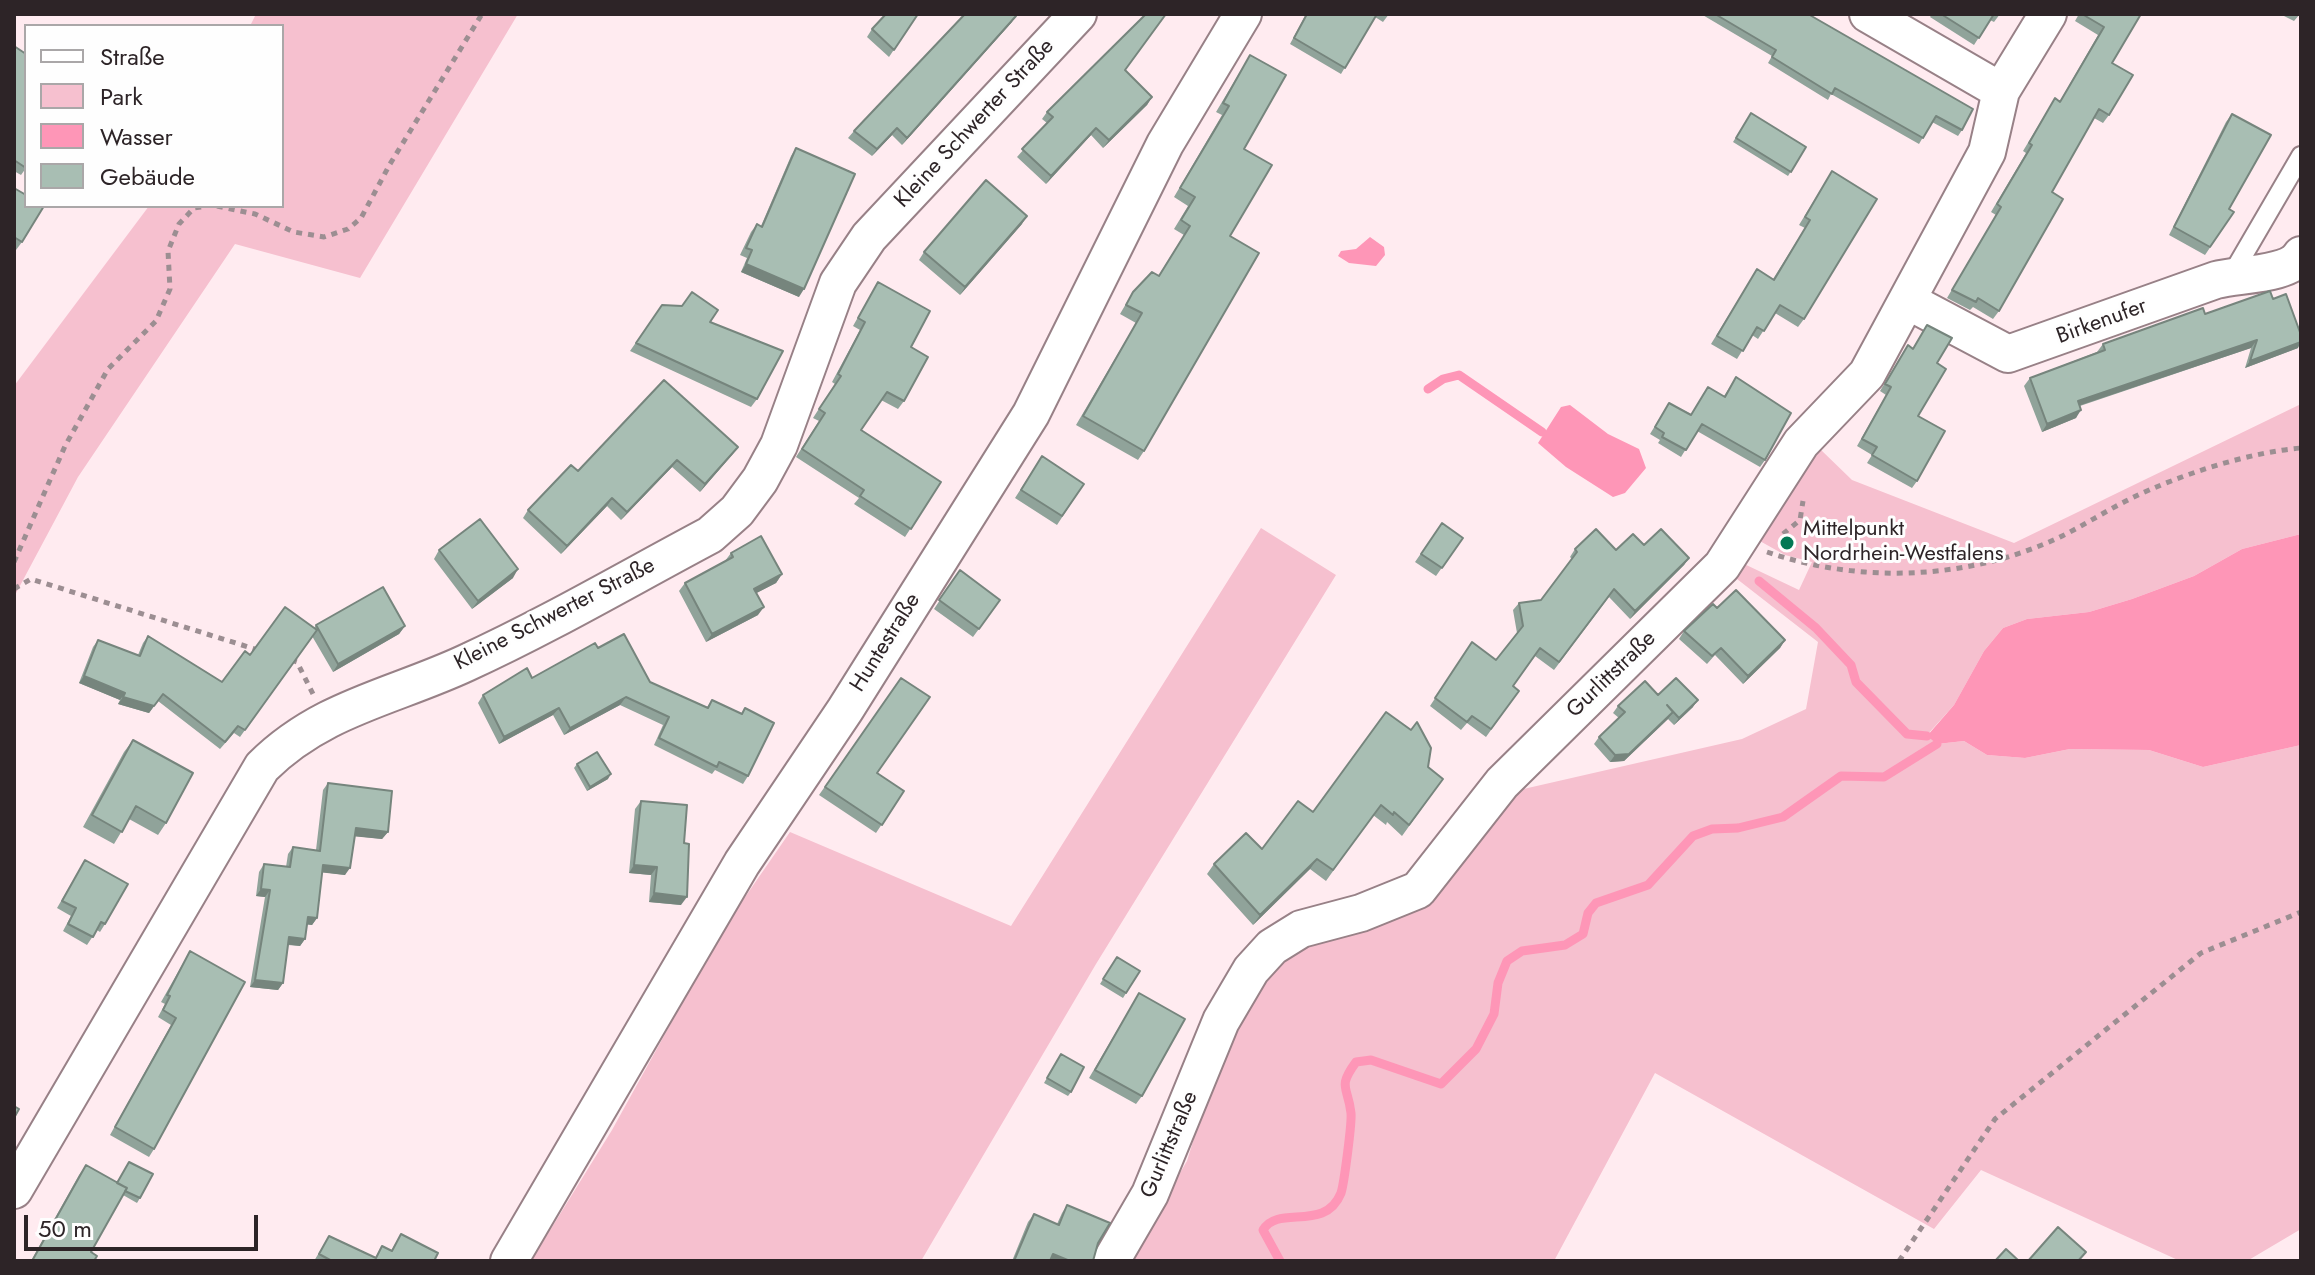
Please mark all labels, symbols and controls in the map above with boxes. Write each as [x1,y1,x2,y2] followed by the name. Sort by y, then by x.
[24,24,284,208] legend
[890,34,1060,214] street label: Kleine Schwerter Straße
[100,39,165,74] text: Straße
[100,79,143,114] text: Park
[100,119,173,154] text: Wasser
[100,159,195,194] text: Gebäude
[2053,293,2151,351] street label: Birkenufer
[1803,517,2004,568] place label: Mittelpunkt Nordrhein-Westfalens
[1778,534,1796,552] marker: Mittelpunkt Nordrhein-Westfalens
[450,553,660,677] street label: Kleine Schwerter Straße
[845,589,927,697] street label: Huntestraße
[1562,626,1662,724] street label: Gurlittstraße
[1136,1088,1204,1202] street label: Gurlittstraße
[28,1199,262,1249] scale bar
[38,1211,92,1246] text: 50 m

